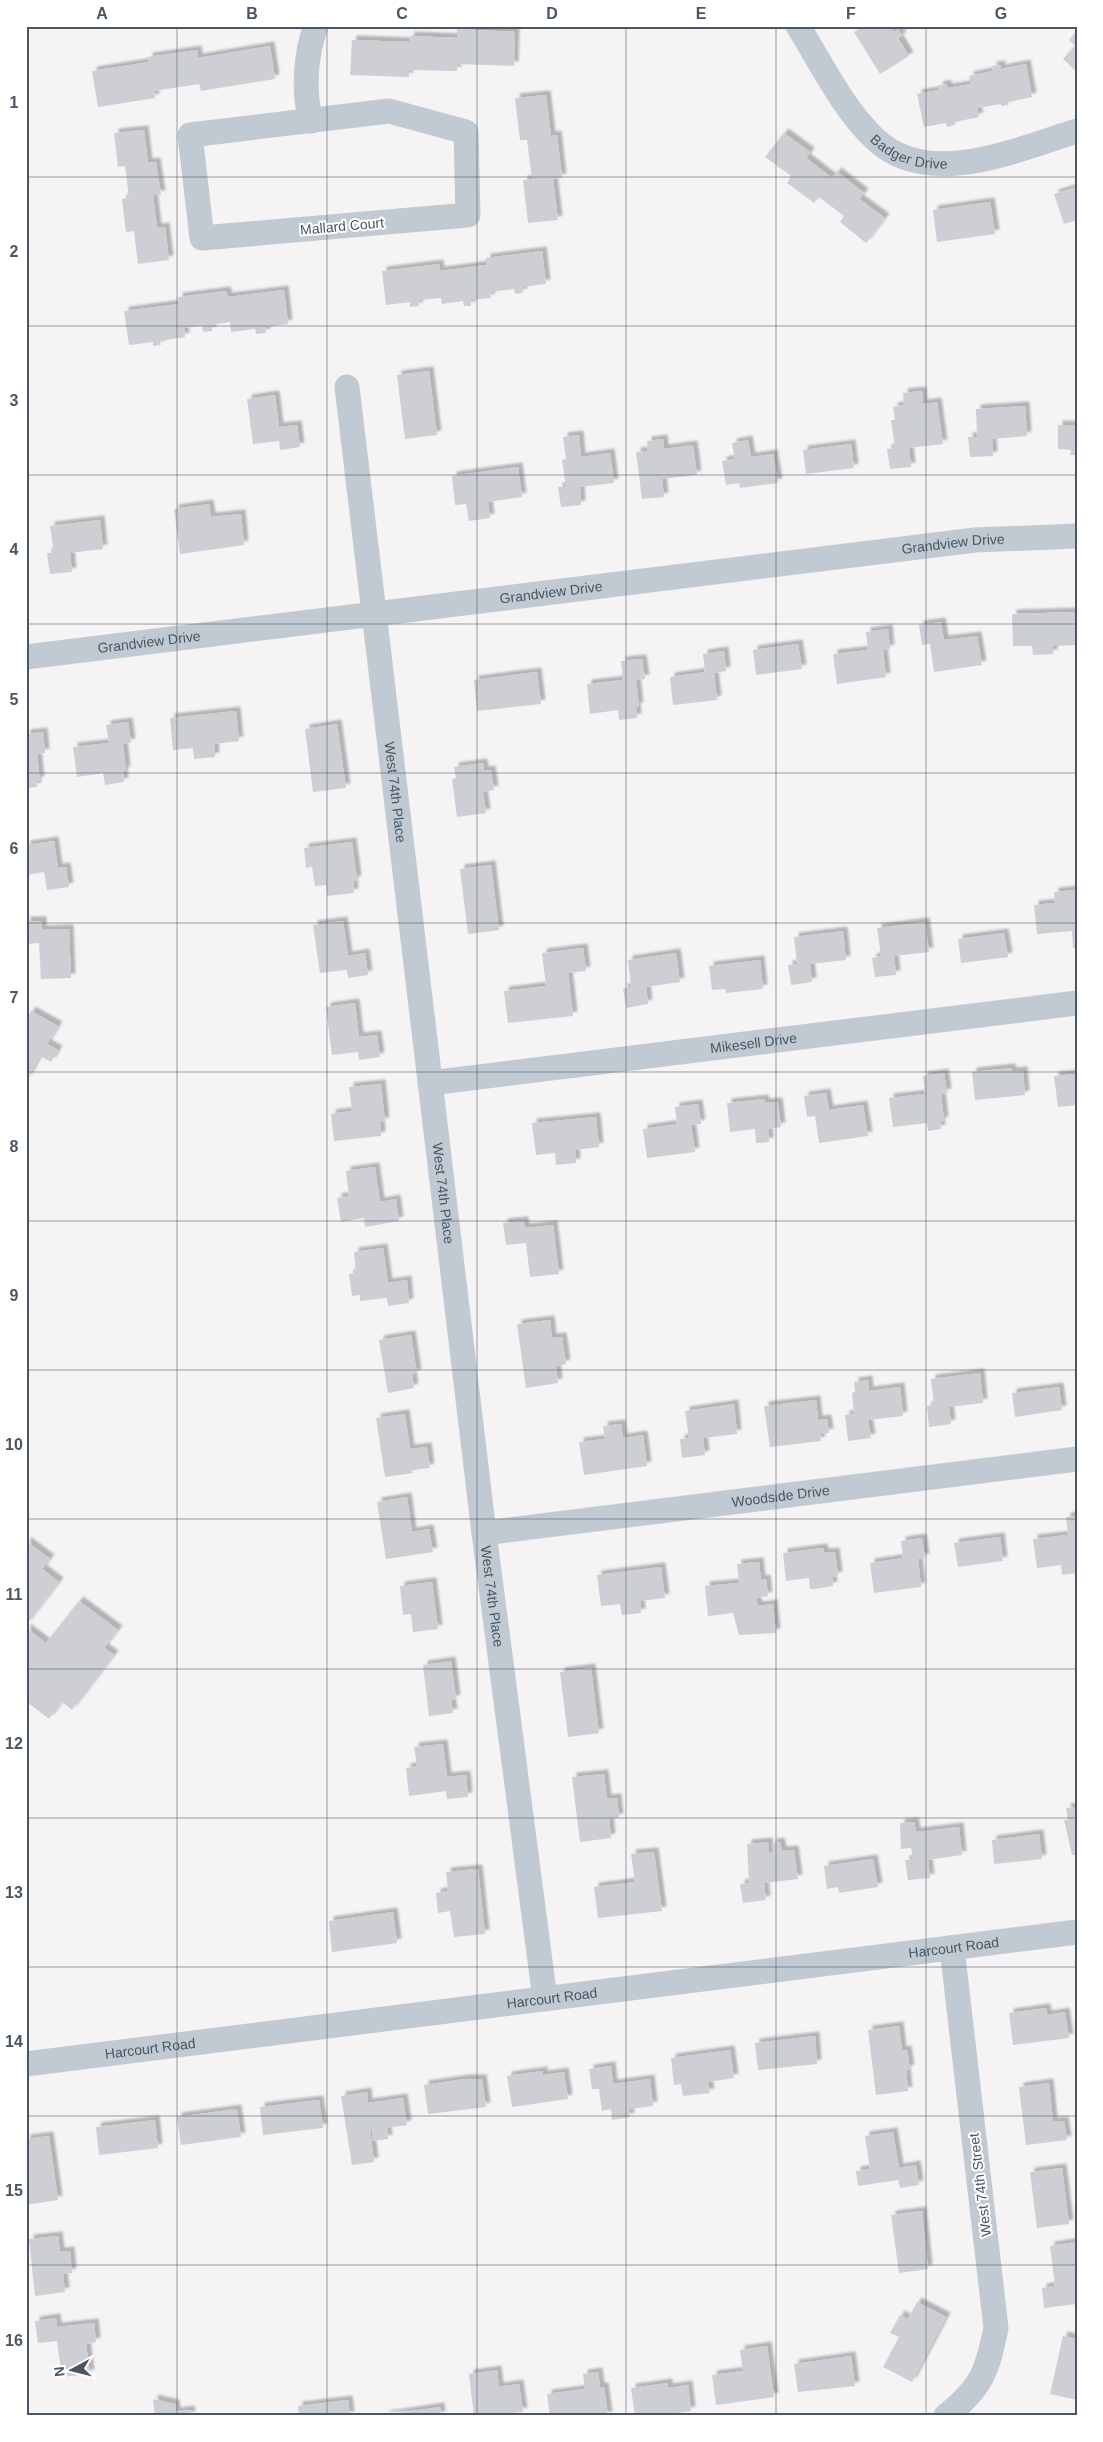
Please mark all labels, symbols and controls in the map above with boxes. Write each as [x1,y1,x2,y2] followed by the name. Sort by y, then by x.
[96,5,108,22] text: A
[246,5,258,22] text: B
[396,5,408,22] text: C
[546,5,558,22] text: D
[696,5,707,22] text: E
[846,5,856,22] text: F
[995,5,1007,22] text: G
[10,94,19,111] text: 1
[867,131,948,172] street label: Badger Drive
[299,214,385,238] street label: Mallard Court
[10,243,19,260] text: 2
[10,392,19,409] text: 3
[901,531,1005,557] street label: Grandview Drive
[10,541,19,558] text: 4
[499,578,604,607] street label: Grandview Drive
[97,628,202,656] street label: Grandview Drive
[10,691,19,708] text: 5
[381,741,409,844] street label: West 74th Place
[10,840,19,857] text: 6
[10,989,19,1006] text: 7
[709,1030,798,1056] street label: Mikesell Drive
[10,1138,19,1155] text: 8
[429,1142,457,1245] street label: West 74th Place
[10,1287,19,1304] text: 9
[5,1436,23,1453] text: 10
[731,1482,831,1510] street label: Woodside Drive
[478,1545,507,1648] street label: West 74th Place
[6,1586,23,1603] text: 11
[5,1735,23,1752] text: 12
[5,1884,23,1901] text: 13
[907,1934,1000,1961] street label: Harcourt Road
[506,1984,598,2012] street label: Harcourt Road
[5,2033,23,2050] text: 14
[104,2035,196,2062] street label: Harcourt Road
[966,2132,994,2238] street label: West 74th Street
[5,2182,23,2199] text: 15
[5,2332,23,2349] text: 16
[48,2344,98,2394] north arrow
[51,2366,68,2378] text: N

